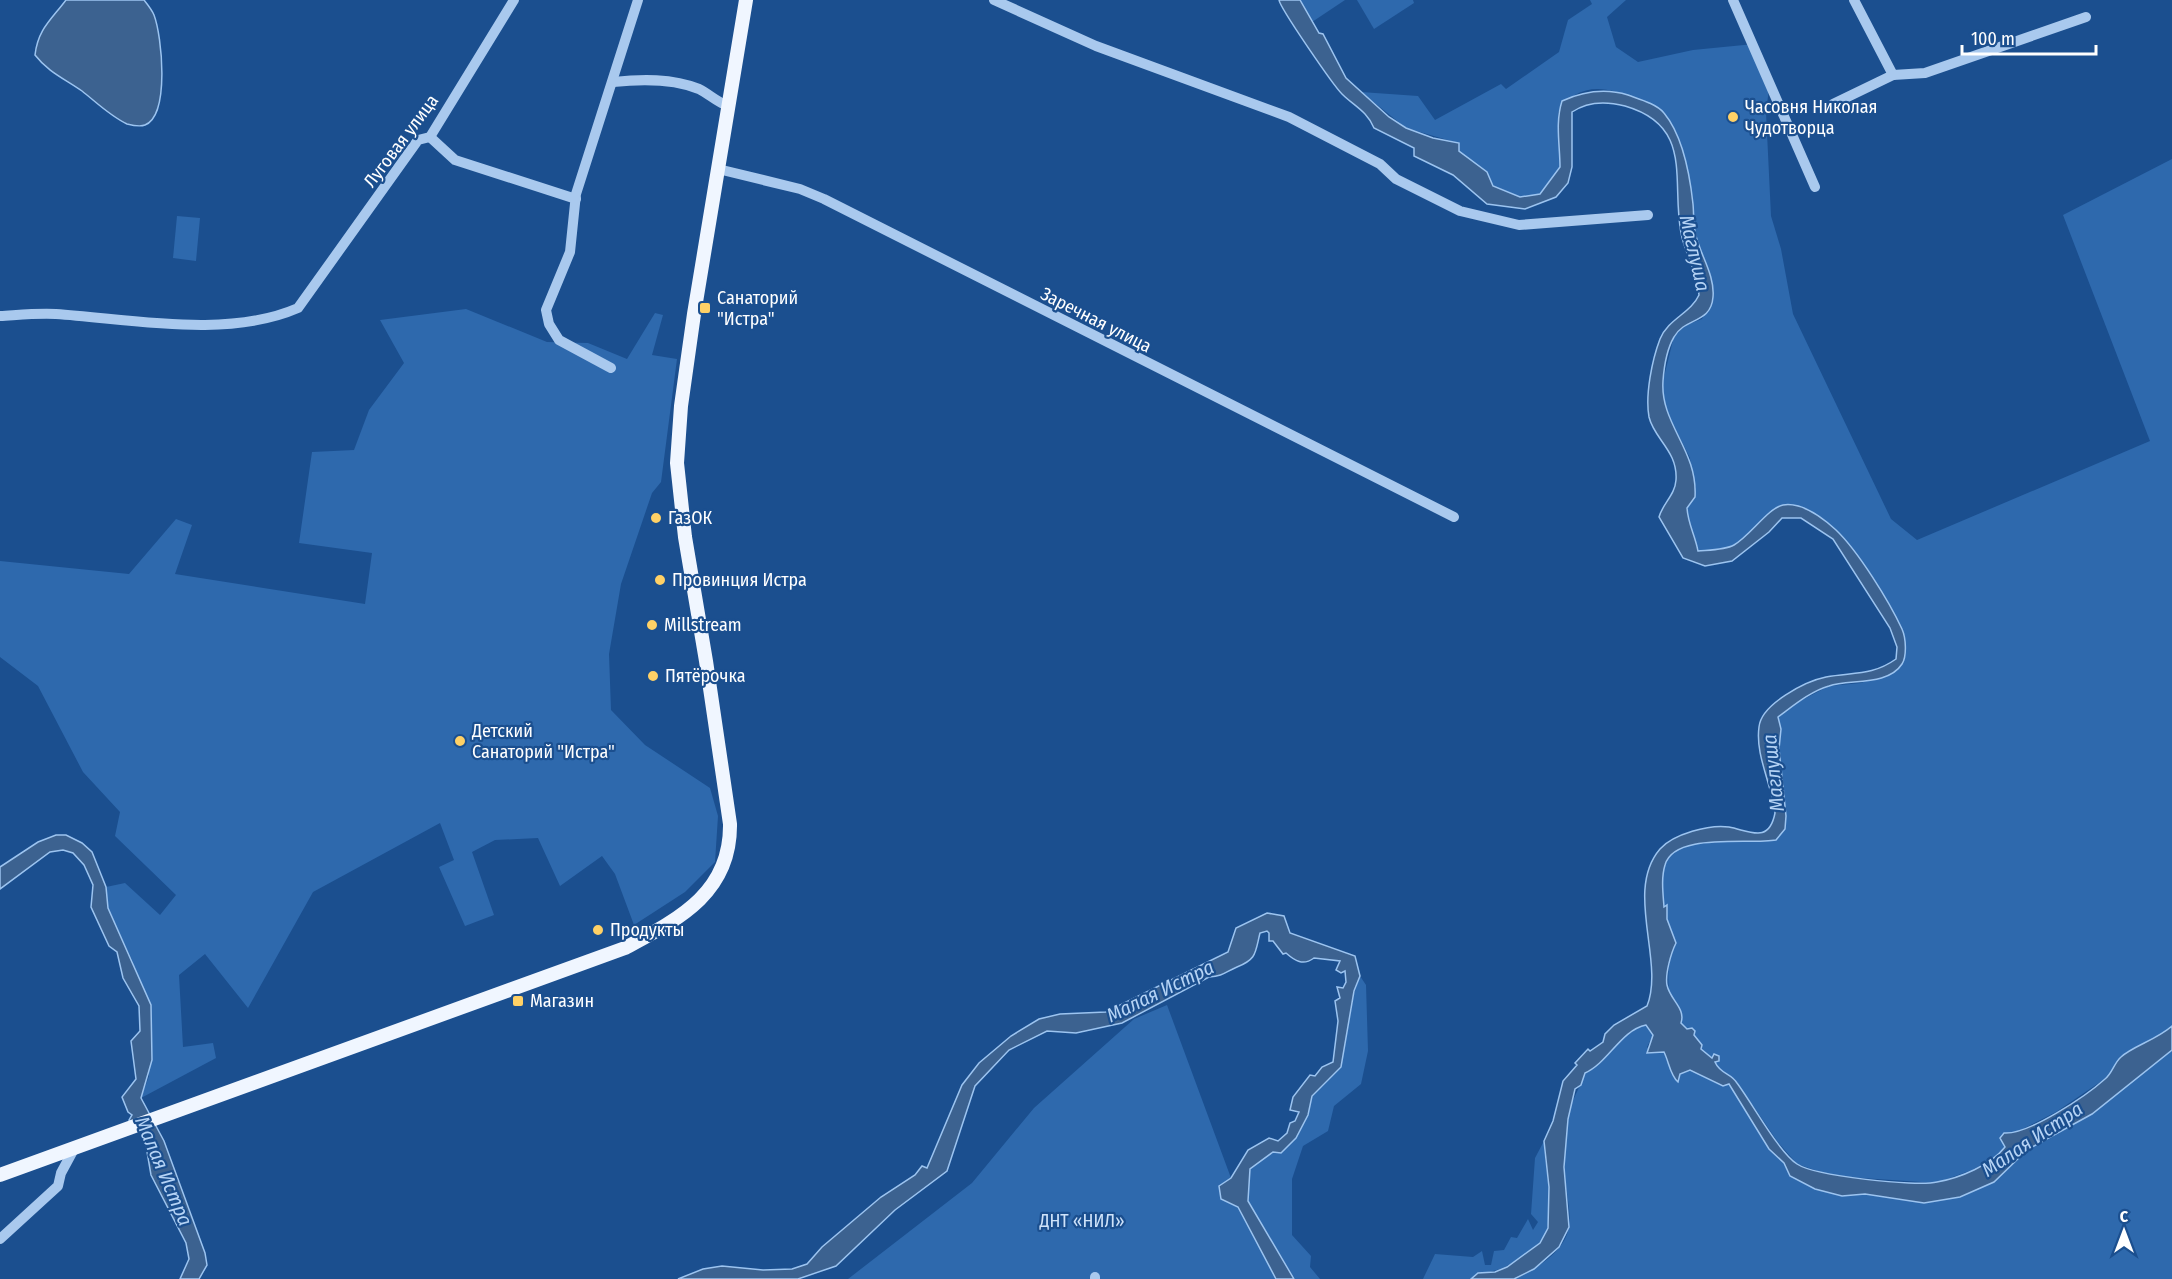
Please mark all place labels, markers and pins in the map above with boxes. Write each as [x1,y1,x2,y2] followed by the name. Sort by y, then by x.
[1745,96,1877,139] place label: Часовня Николая Чудотворца
[1726,110,1740,124] marker: Часовня Николая Чудотворца
[717,287,798,330] place label: Санаторий "Истра"
[698,301,712,315] marker: Санаторий "Истра"
[668,507,713,529] place label: ГазОК
[649,511,663,525] marker: ГазОК
[672,569,807,591] place label: Провинция Истра
[653,573,667,587] marker: Провинция Истра
[664,614,742,636] place label: Millstream
[645,618,659,632] marker: Millstream
[665,665,746,687] place label: Пятёрочка
[646,669,660,683] marker: Пятёрочка
[471,720,615,763] place label: Детский Санаторий "Истра"
[453,734,467,748] marker: Детский Санаторий "Истра"
[610,919,685,941] place label: Продукты
[591,923,605,937] marker: Продукты
[530,990,594,1012] place label: Магазин
[511,994,525,1008] marker: Магазин

